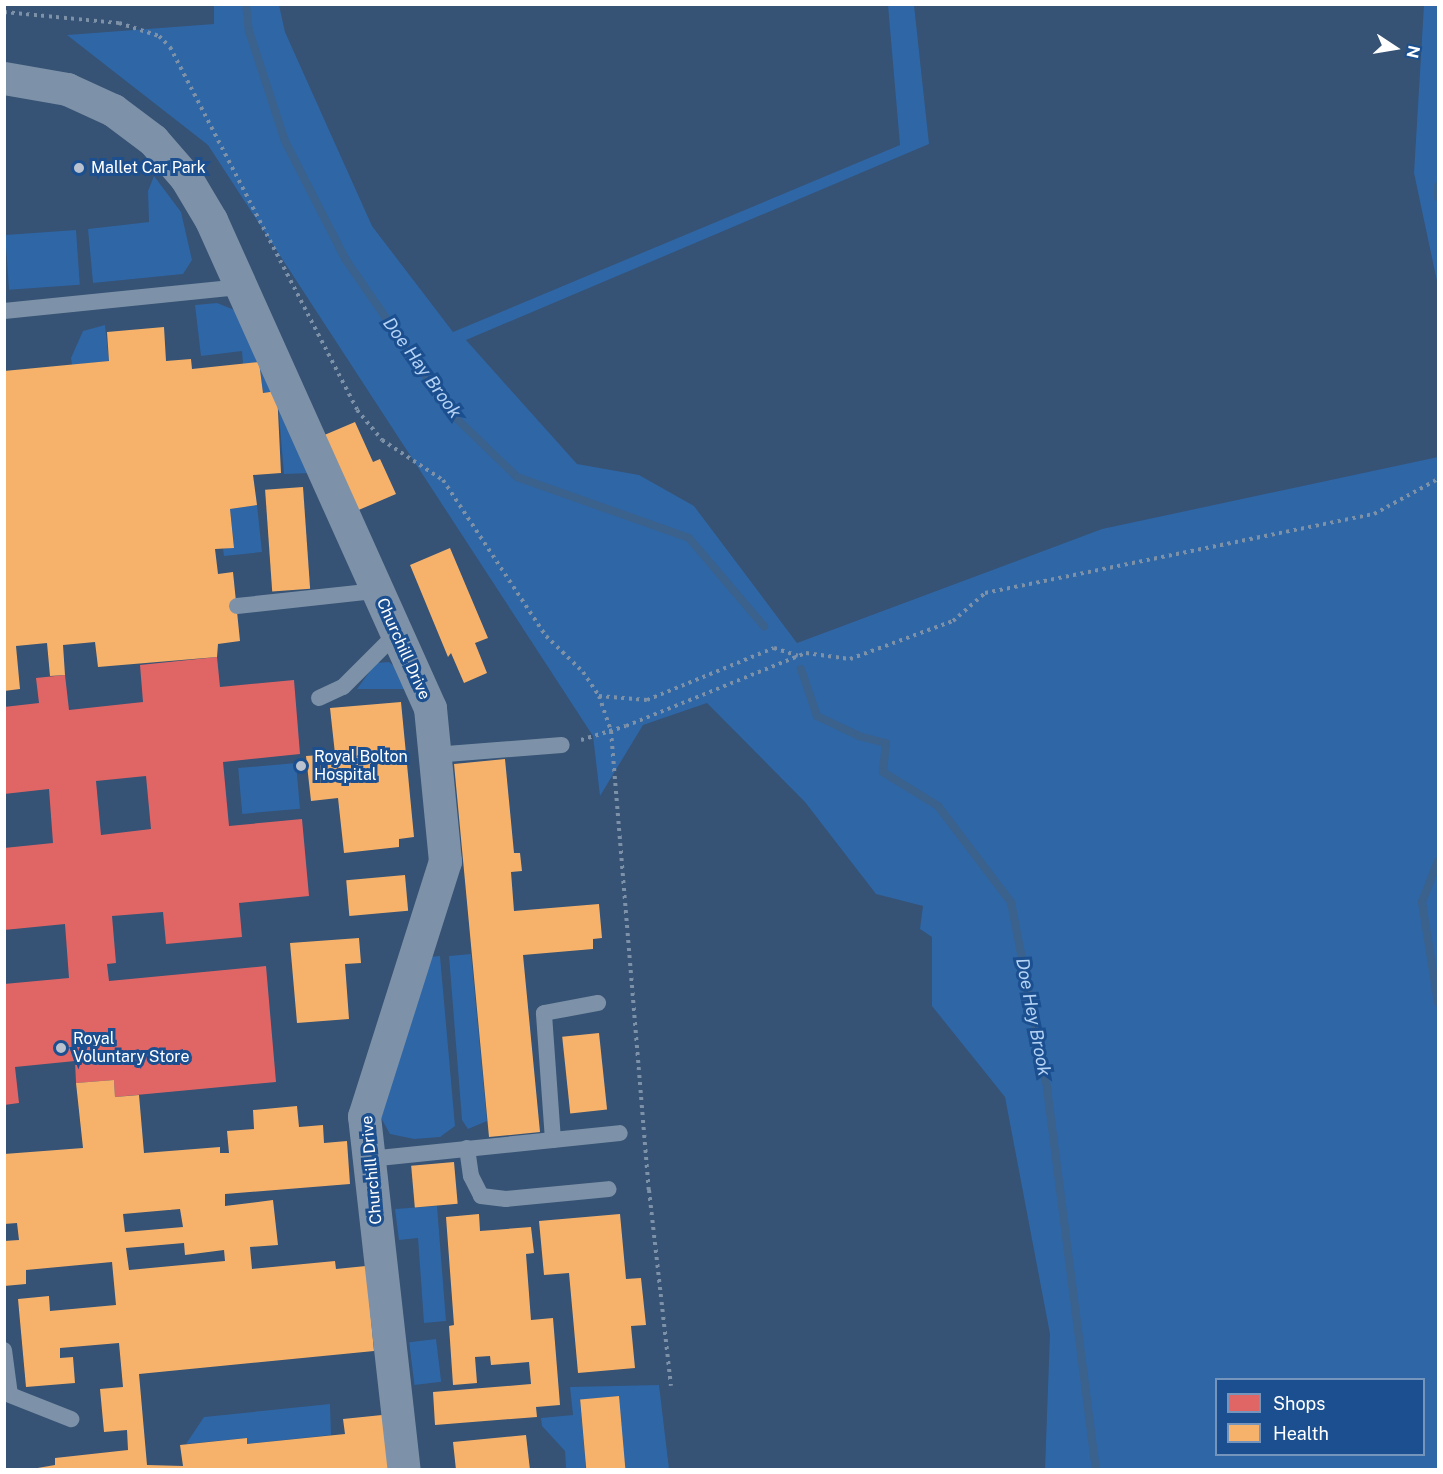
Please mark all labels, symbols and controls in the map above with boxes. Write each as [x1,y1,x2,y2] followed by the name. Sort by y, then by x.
[1365,18,1425,78] north arrow
[1403,44,1424,60] text: N
[91,158,206,178] place label: Mallet Car Park
[72,161,86,175] marker: Mallet Car Park
[378,313,466,423] water label: Doe Hay Brook
[372,595,434,703] street label: Churchill Drive
[314,747,408,785] place label: Royal Bolton Hospital
[292,757,310,775] marker: Royal Bolton Hospital
[1011,956,1055,1078] water label: Doe Hey Brook
[73,1029,190,1067] place label: Royal Voluntary Store
[54,1041,68,1055] marker: Royal Voluntary Store
[358,1115,386,1225] street label: Churchill Drive
[1215,1378,1425,1456] legend
[1273,1393,1325,1414] text: Shops
[1273,1423,1329,1444] text: Health

